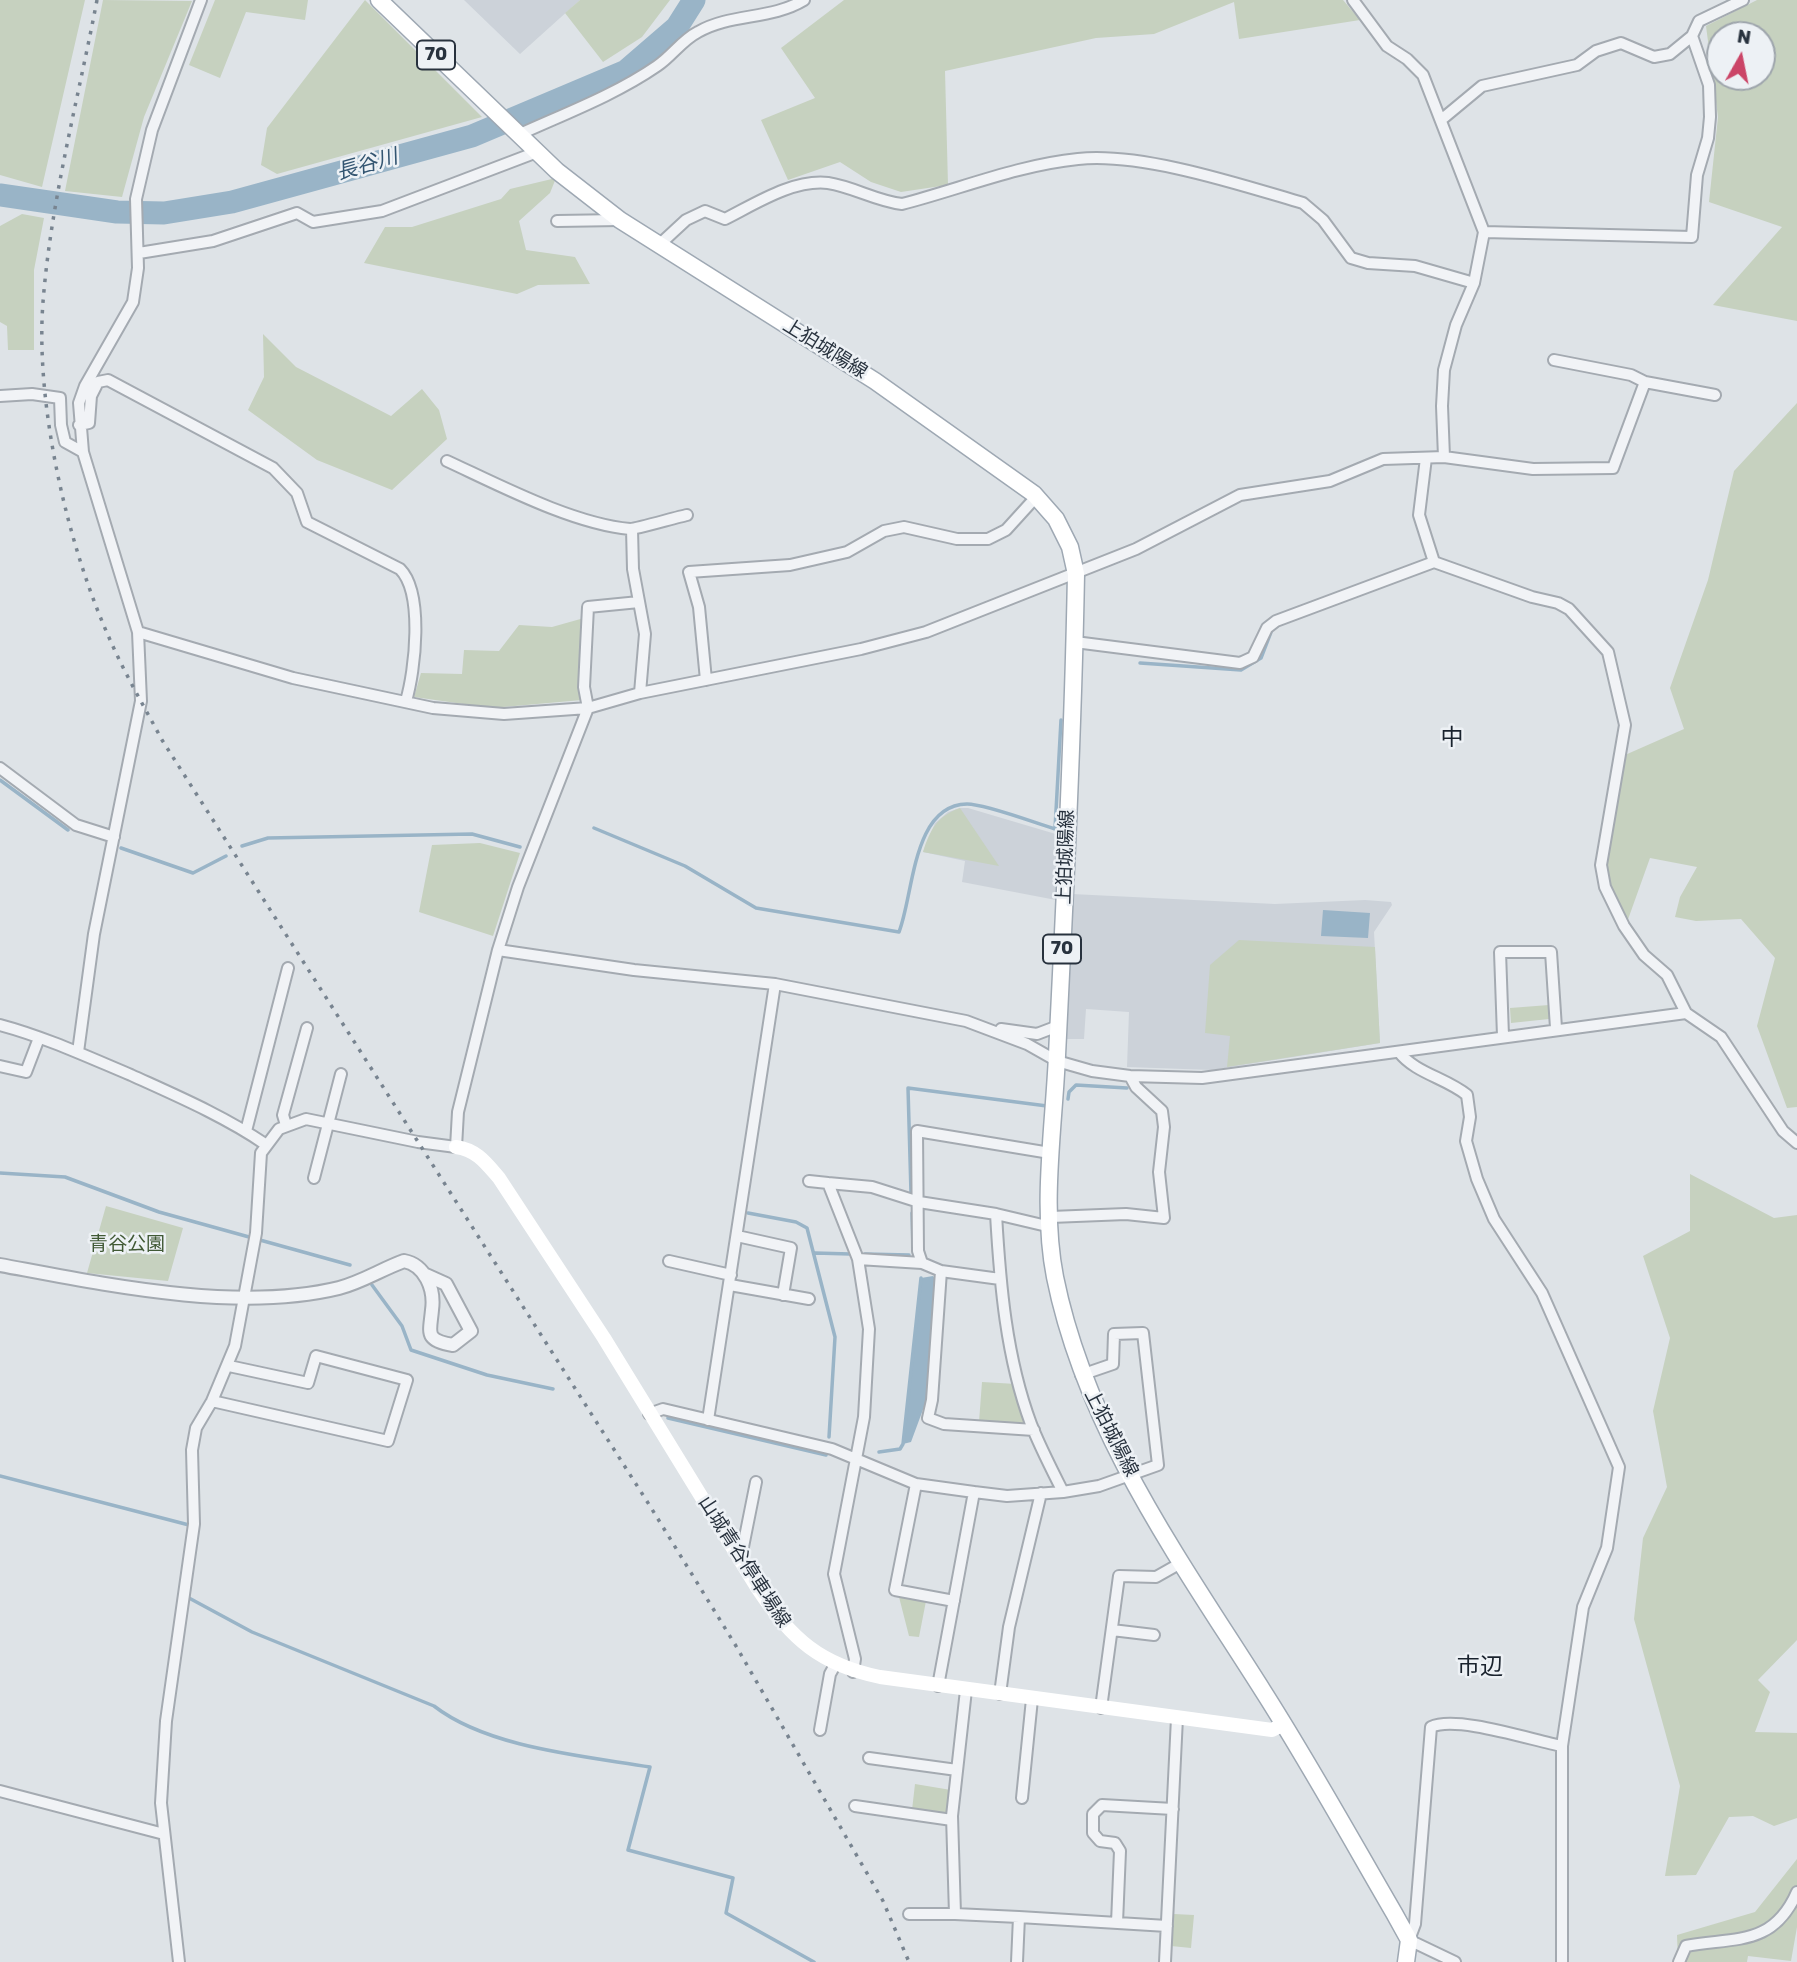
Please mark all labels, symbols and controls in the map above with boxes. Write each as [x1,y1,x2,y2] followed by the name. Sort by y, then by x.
[1706,21,1776,91] north arrow
[1735,24,1753,49] text: N
[417,40,455,70] road number: 70
[333,144,401,186] water label: 長谷川
[779,314,871,384] street label: 上狛城陽線
[1441,724,1463,752] district label: 中
[1053,809,1079,905] street label: 上狛城陽線
[1043,934,1081,964] road number: 70
[89,1234,165,1256] park label: 青谷公園
[1079,1386,1143,1480] street label: 上狛城陽線
[693,1492,795,1632] street label: 山城青谷停車場線
[1457,1653,1503,1681] district label: 市辺

